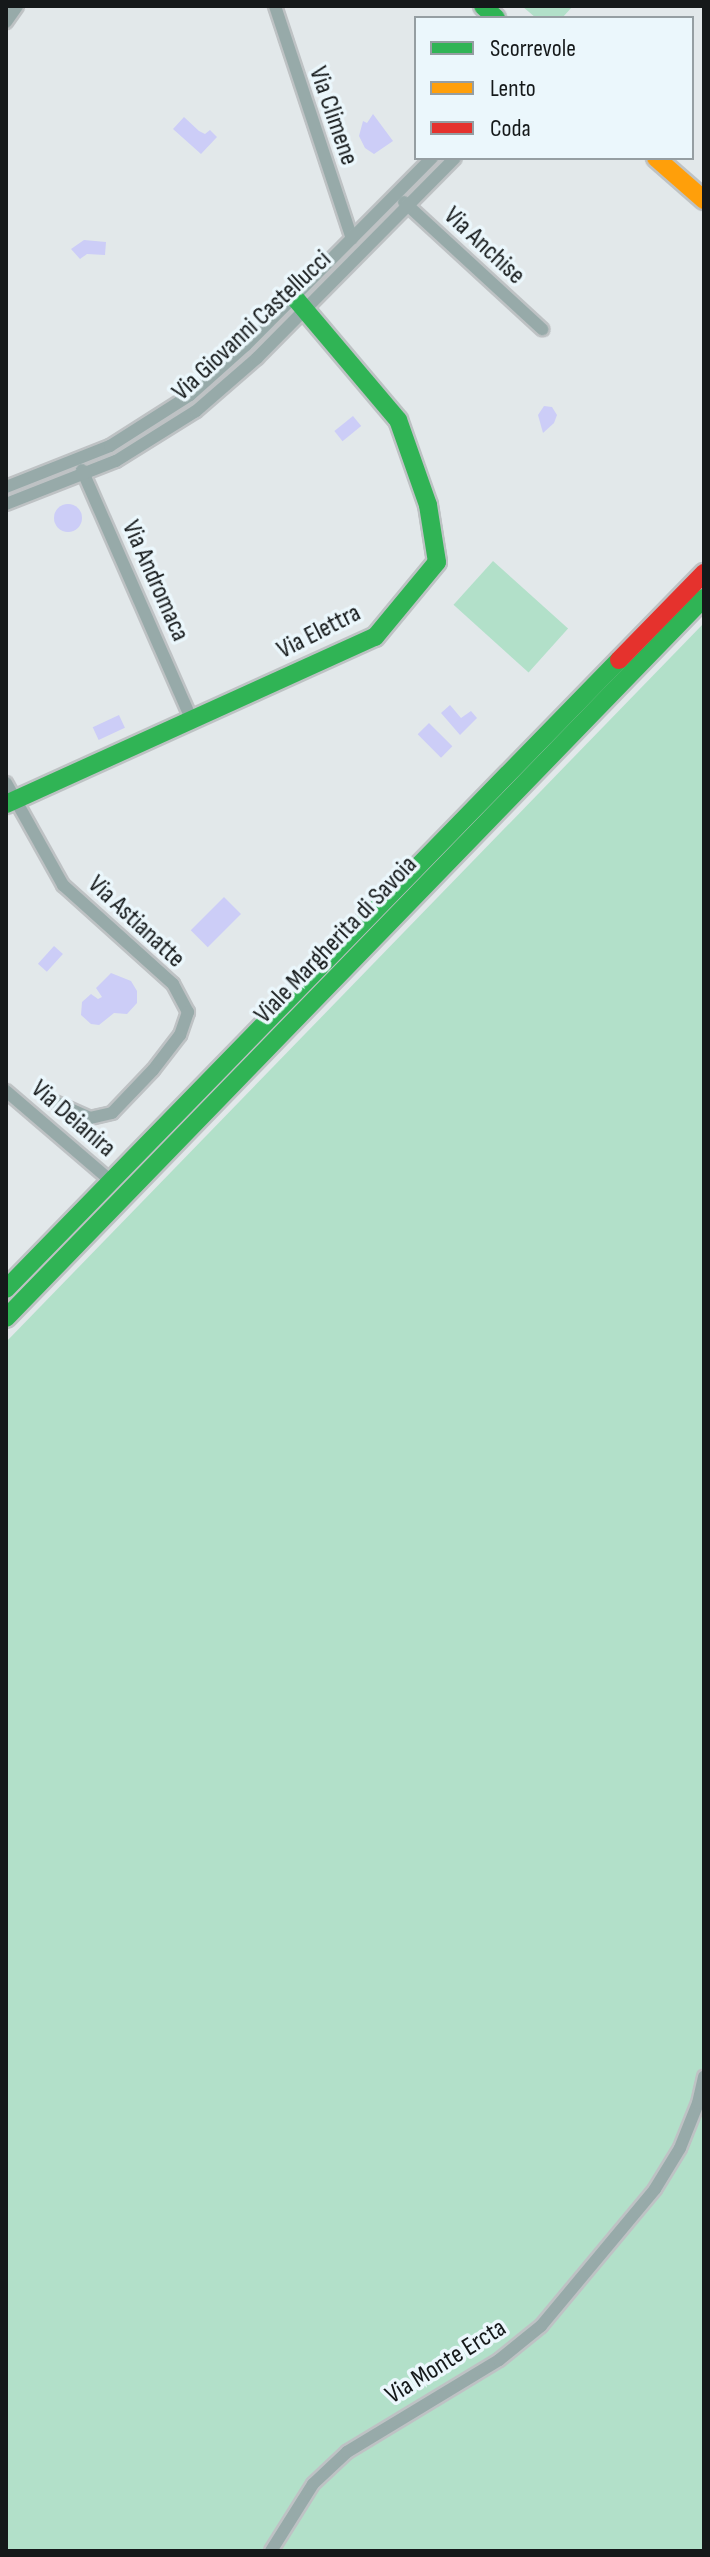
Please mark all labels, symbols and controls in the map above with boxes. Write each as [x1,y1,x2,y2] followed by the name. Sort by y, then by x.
[414,16,694,160] legend
[490,34,576,63] text: Scorrevole
[302,63,364,169] street label: Via Climene
[490,74,536,103] text: Lento
[490,114,531,143] text: Coda
[437,201,531,291] street label: Via Anchise
[166,244,338,408] street label: Via Giovanni Castellucci
[115,516,195,646] street label: Via Andromaca
[272,598,366,666] street label: Via Elettra
[248,850,424,1030] street label: Viale Margherita di Savoia
[81,869,191,975] street label: Via Astianatte
[24,1074,122,1164] street label: Via Deianira
[380,2313,512,2411] street label: Via Monte Ercta

